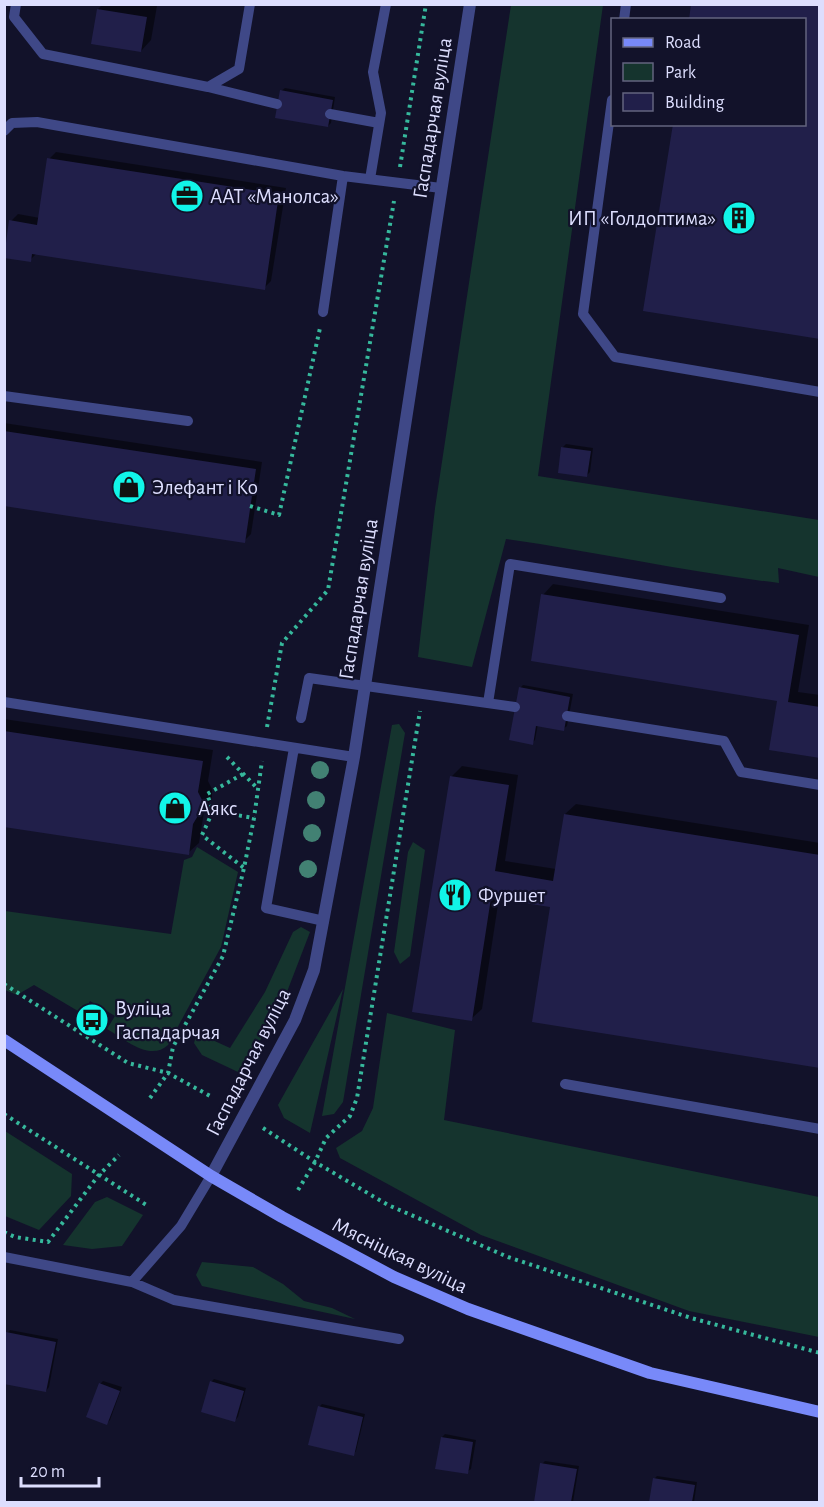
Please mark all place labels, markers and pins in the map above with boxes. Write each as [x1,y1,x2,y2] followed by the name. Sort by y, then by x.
[169,178,205,214] office icon: ААТ «Манолса»
[210,186,339,207] place label: ААТ «Манолса»
[721,200,757,236] building icon: ИП «Голдоптима»
[568,208,716,229] place label: ИП «Голдоптима»
[111,469,147,505] shop icon: Элефант і Ко
[152,477,258,498] place label: Элефант і Ко
[157,790,193,826] shop icon: Аякс
[198,798,238,819] place label: Аякс
[437,877,473,913] restaurant icon: Фуршет
[478,885,546,906] place label: Фуршет
[115,998,220,1043] place label: Вуліца Гаспадарчая
[74,1002,110,1038] bus stop icon: Вуліца Гаспадарчая

